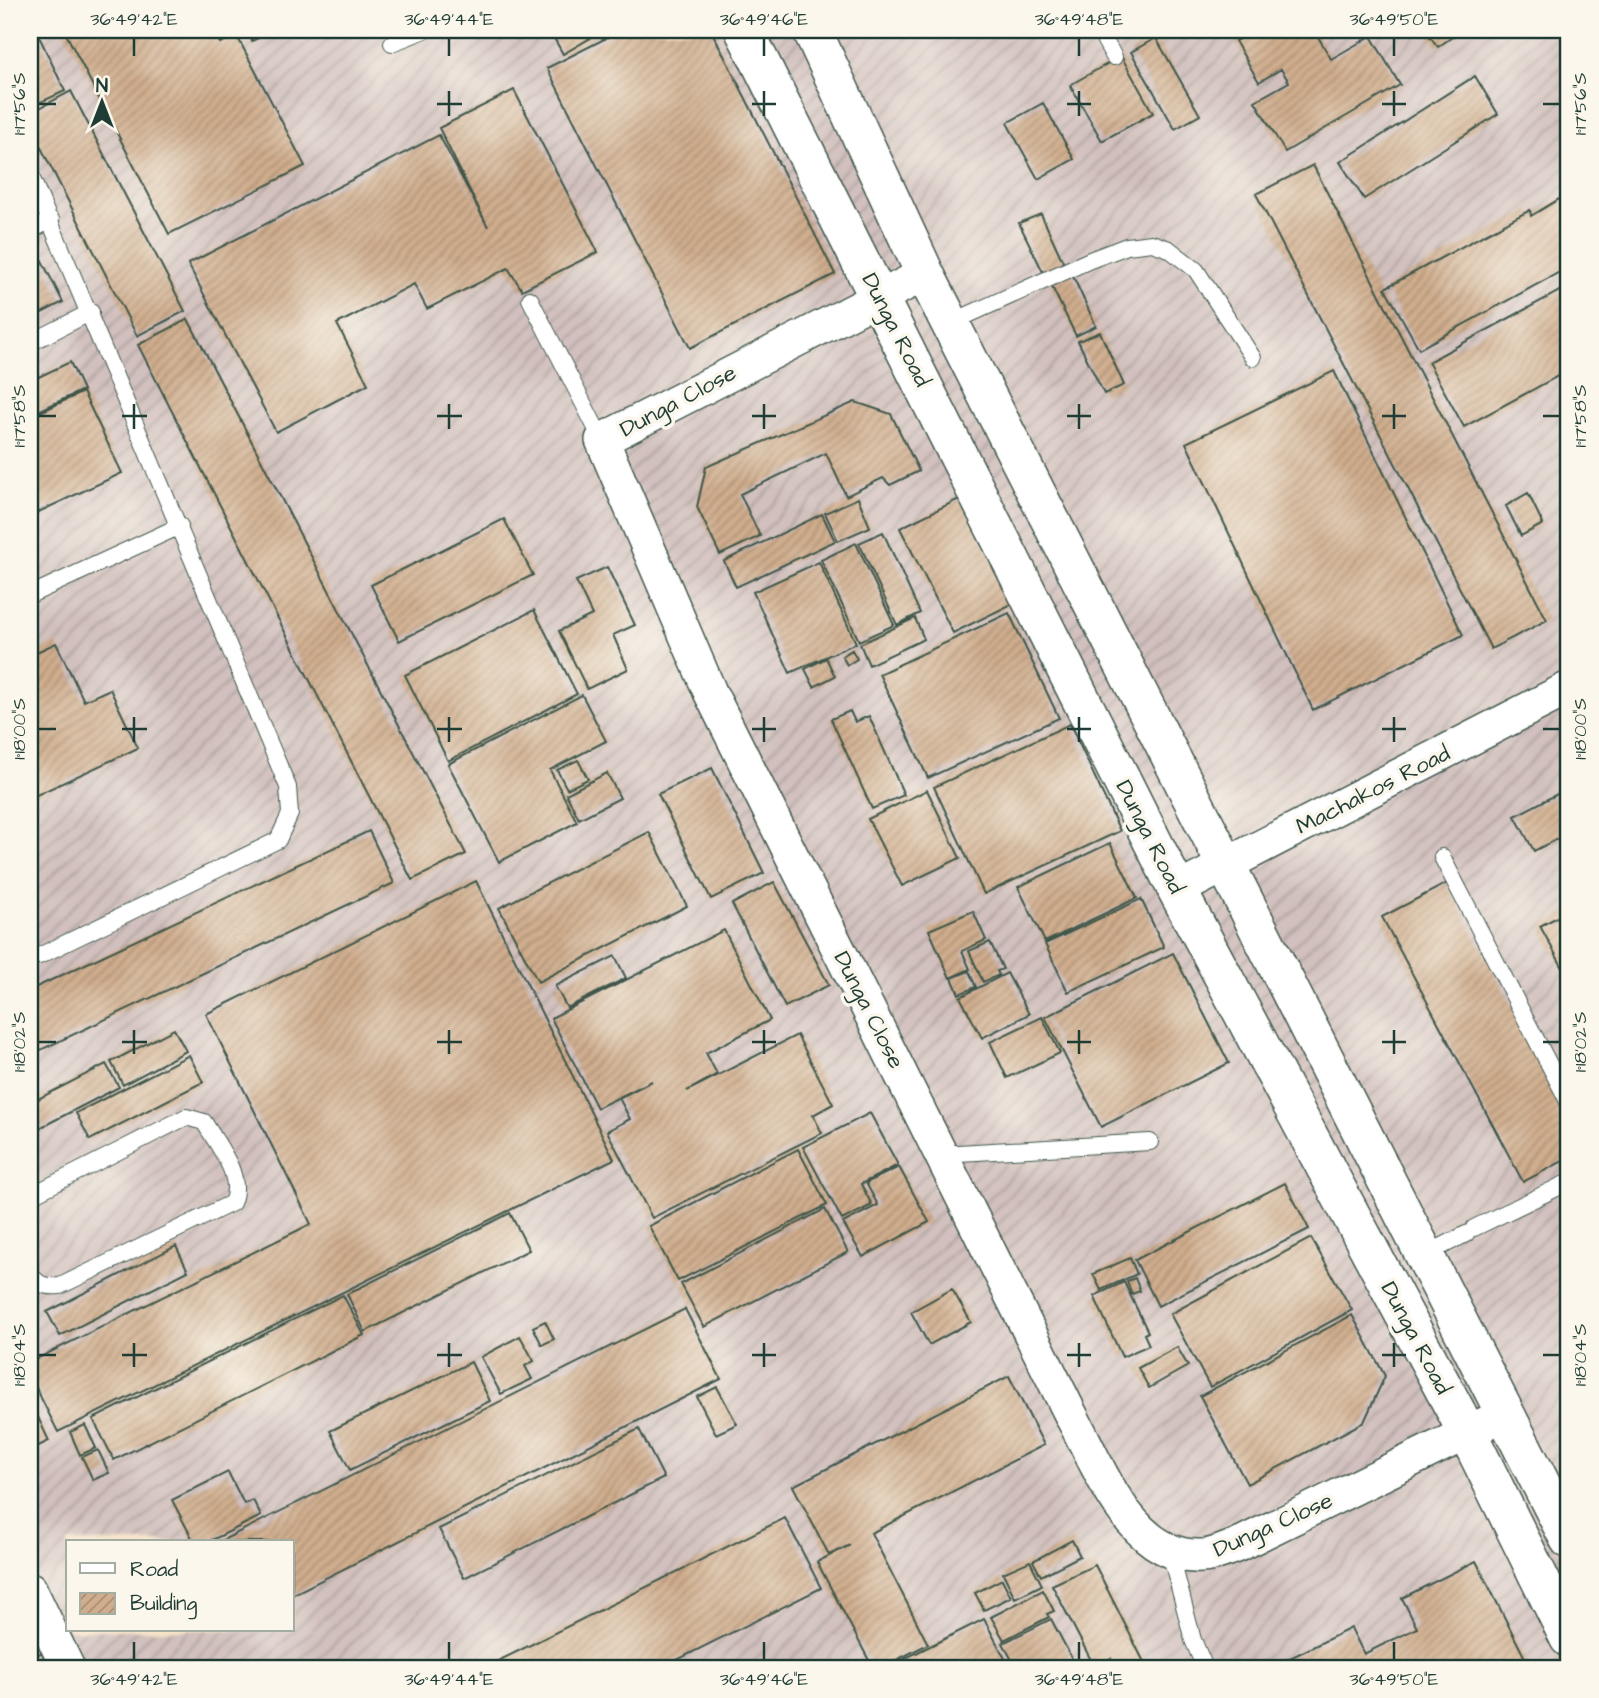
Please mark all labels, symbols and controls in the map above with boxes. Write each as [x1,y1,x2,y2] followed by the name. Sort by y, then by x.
[90,7,178,32] text: 36°49'42"E
[404,7,494,32] text: 36°49'44"E
[720,7,808,32] text: 36°49'46"E
[1035,7,1124,32] text: 36°49'48"E
[1350,7,1439,32] text: 36°49'50"E
[66,66,136,136] north arrow
[7,73,32,135] text: 1°17'56"S
[96,73,108,100] text: N
[1568,73,1593,135] text: 1°17'56"S
[853,268,938,393] street label: Dunga Road
[614,357,742,446] street label: Dunga Close
[7,385,32,447] text: 1°17'58"S
[1568,385,1593,447] text: 1°17'58"S
[7,698,32,760] text: 1°18'00"S
[1568,698,1593,760] text: 1°18'00"S
[1290,737,1456,843] street label: Machakos Road
[1107,775,1192,900] street label: Dunga Road
[825,946,912,1075] street label: Dunga Close
[7,1012,32,1072] text: 1°18'02"S
[1568,1012,1593,1072] text: 1°18'02"S
[1372,1276,1459,1401] street label: Dunga Road
[7,1324,32,1386] text: 1°18'04"S
[1568,1324,1593,1386] text: 1°18'04"S
[1208,1484,1338,1567] street label: Dunga Close
[66,1540,294,1632] legend
[130,1555,178,1584] text: Road
[130,1589,198,1620] text: Building
[90,1667,178,1692] text: 36°49'42"E
[404,1667,494,1692] text: 36°49'44"E
[720,1667,808,1692] text: 36°49'46"E
[1035,1667,1124,1692] text: 36°49'48"E
[1350,1667,1439,1692] text: 36°49'50"E

